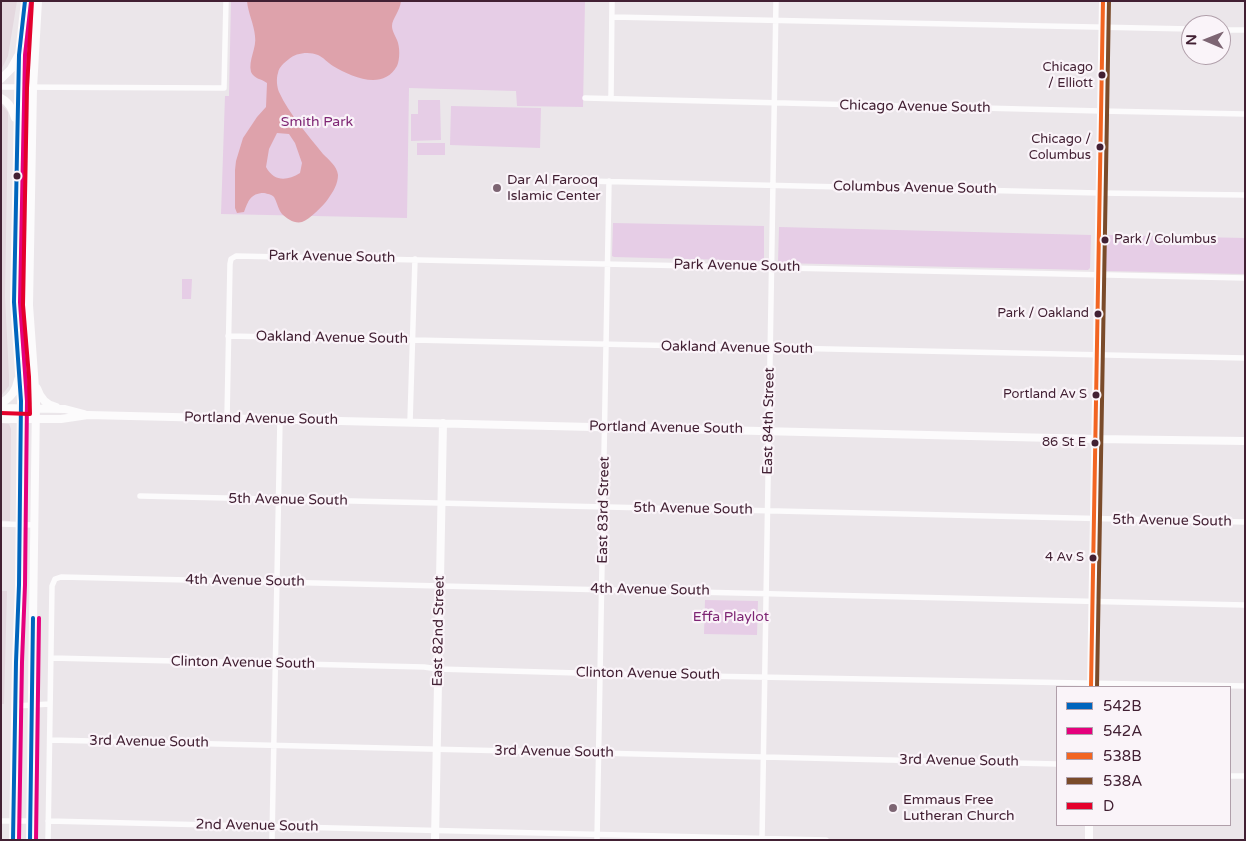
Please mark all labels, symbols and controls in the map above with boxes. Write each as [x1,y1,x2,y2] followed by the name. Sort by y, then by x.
[1181,15,1231,65] north arrow
[1183,34,1200,46] text: N
[1042,60,1093,91] place label: Chicago / Elliott
[1097,70,1107,80] marker: Chicago / Elliott
[839,97,991,117] street label: Chicago Avenue South
[281,114,353,130] park label: Smith Park
[1029,132,1091,163] place label: Chicago / Columbus
[1095,142,1105,152] marker: Chicago / Columbus
[12,171,22,181] unlabelled marker
[507,172,601,204] place label: Dar Al Farooq Islamic Center
[833,178,997,198] street label: Columbus Avenue South
[491,182,503,194] marker: Dar Al Farooq Islamic Center
[1114,232,1216,248] place label: Park / Columbus
[1100,235,1110,245] marker: Park / Columbus
[268,247,396,267] street label: Park Avenue South
[673,256,801,276] street label: Park Avenue South
[997,306,1089,322] place label: Park / Oakland
[1093,309,1103,319] marker: Park / Oakland
[256,328,408,348] street label: Oakland Avenue South
[661,338,813,358] street label: Oakland Avenue South
[760,367,778,475] street label: East 84th Street
[1003,387,1087,403] place label: Portland Av S
[1091,390,1101,400] marker: Portland Av S
[184,409,338,429] street label: Portland Avenue South
[589,418,743,438] street label: Portland Avenue South
[1042,435,1086,451] place label: 86 St E
[1090,438,1100,448] marker: 86 St E
[595,456,613,564] street label: East 83rd Street
[228,491,348,509] street label: 5th Avenue South
[633,500,753,518] street label: 5th Avenue South
[1112,512,1232,530] street label: 5th Avenue South
[1045,550,1084,566] place label: 4 Av S
[1088,553,1098,563] marker: 4 Av S
[185,572,305,590] street label: 4th Avenue South
[430,575,448,687] street label: East 82nd Street
[590,581,710,599] street label: 4th Avenue South
[693,609,769,625] park label: Effa Playlot
[171,653,315,673] street label: Clinton Avenue South
[576,664,720,684] street label: Clinton Avenue South
[1056,686,1231,826] legend
[1103,697,1142,715] text: 542B
[1103,722,1142,740] text: 542A
[89,733,209,751] street label: 3rd Avenue South
[494,743,614,761] street label: 3rd Avenue South
[1103,747,1142,765] text: 538B
[899,752,1019,770] street label: 3rd Avenue South
[1103,772,1142,790] text: 538A
[903,792,1015,824] place label: Emmaus Free Lutheran Church
[1103,797,1114,815] text: D
[887,802,899,814] marker: Emmaus Free Lutheran Church
[195,817,319,835] street label: 2nd Avenue South

